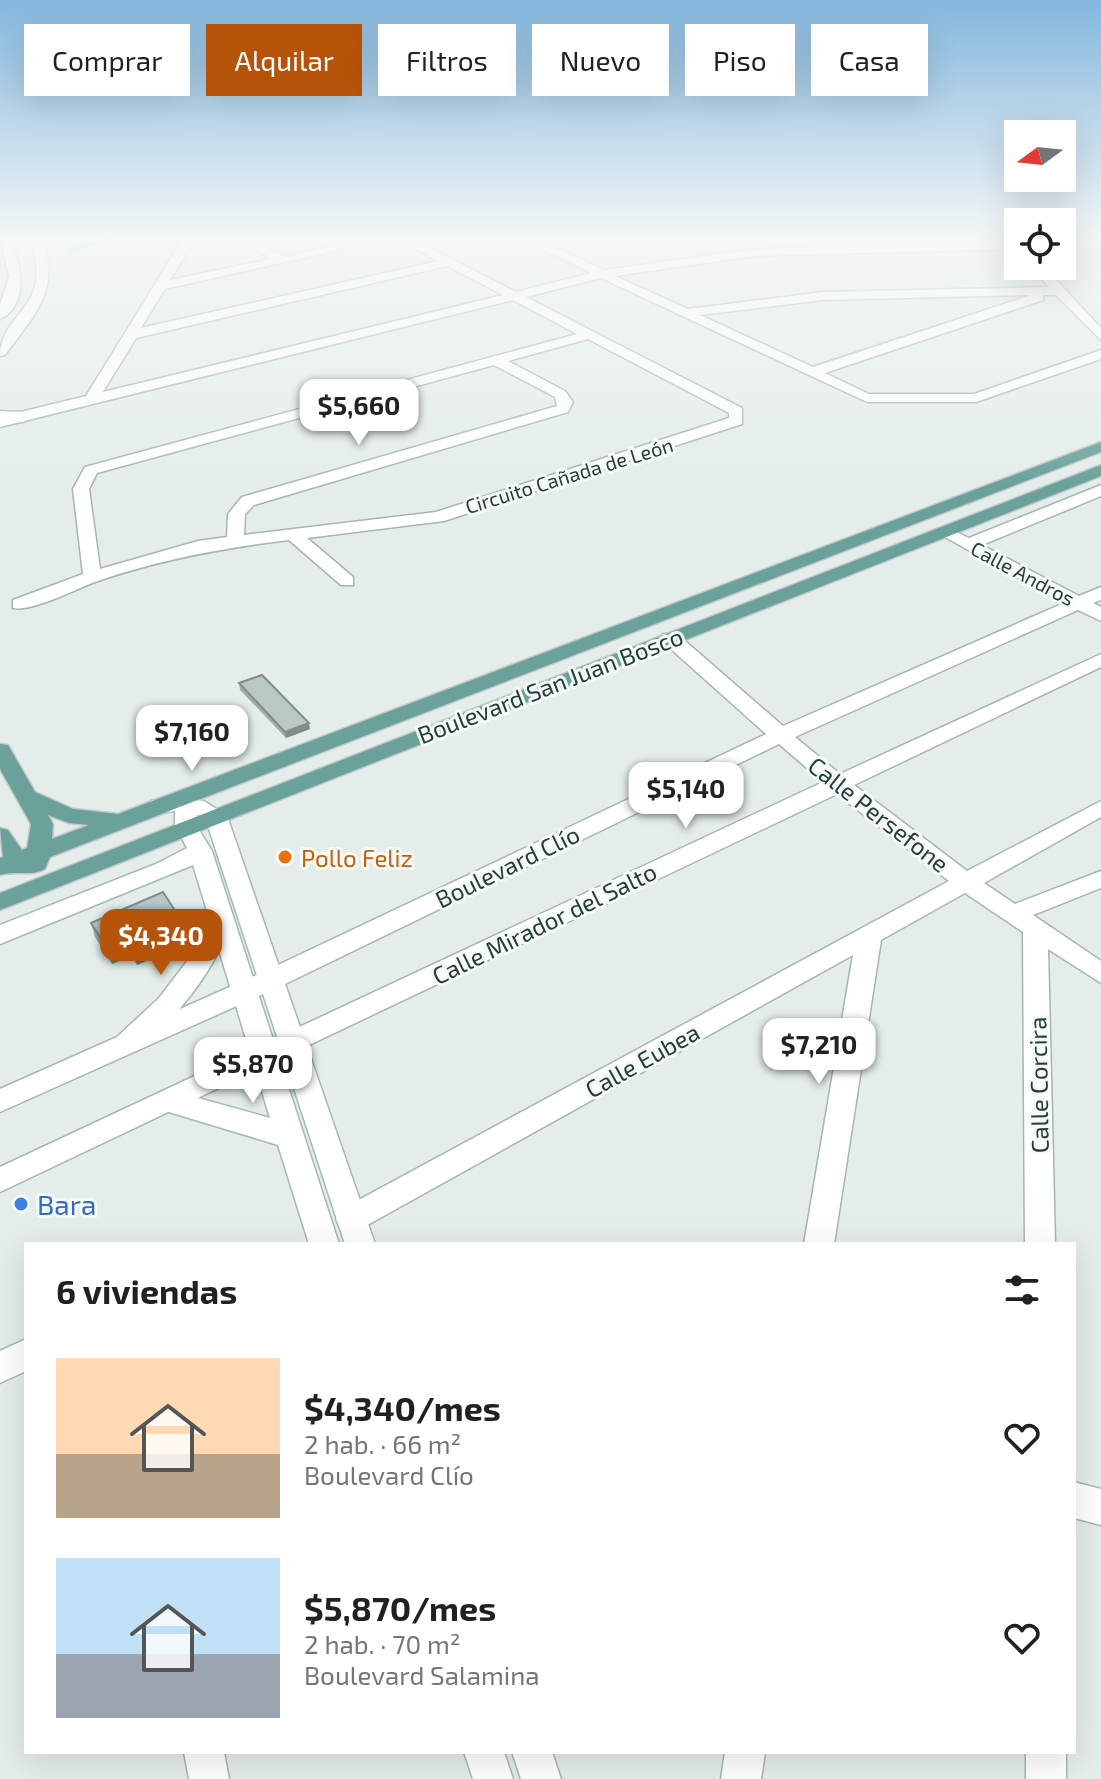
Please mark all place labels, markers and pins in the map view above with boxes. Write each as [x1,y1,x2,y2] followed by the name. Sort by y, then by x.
[294,379,424,447] pin: $5,660
[127,705,257,773] pin: $7,160
[621,762,751,830] pin: $5,140
[301,843,413,872] place label: Pollo Feliz
[276,848,294,866] marker: Pollo Feliz
[96,909,226,977] pin: $4,340
[754,1018,884,1086] pin: $7,210
[188,1037,318,1105] pin: $5,870
[37,1187,96,1221] place label: Bara
[12,1195,30,1213] marker: Bara

